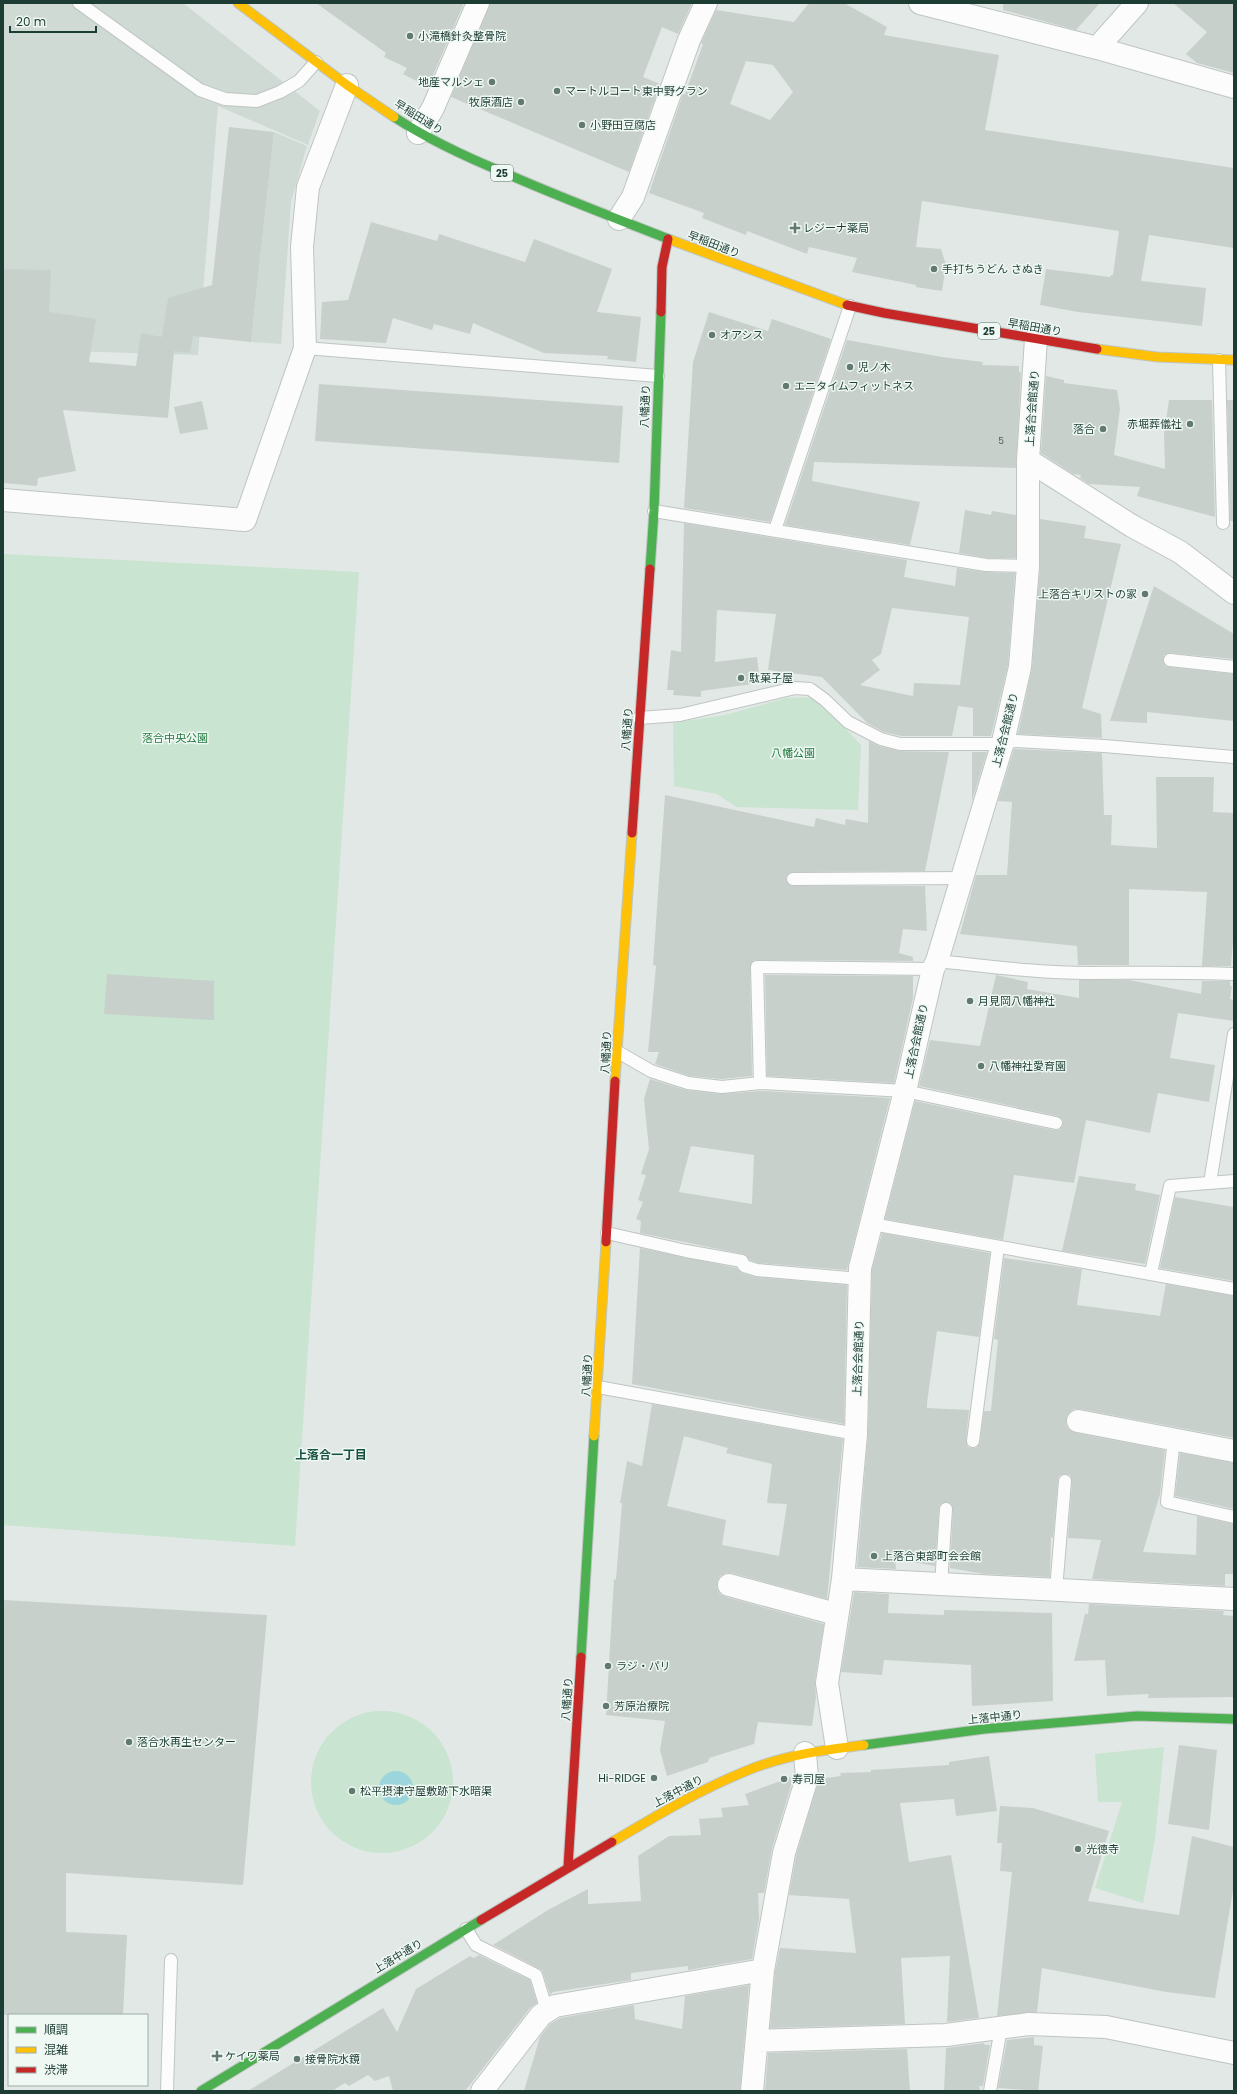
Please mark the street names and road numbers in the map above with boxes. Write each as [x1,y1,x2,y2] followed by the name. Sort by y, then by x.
[391,96,447,138] street label: 早稲田通り
[491,165,513,181] road number: 25
[685,227,743,261] street label: 早稲田通り
[1007,314,1063,340] street label: 早稲田通り
[978,323,1000,339] road number: 25
[1021,369,1043,447] street label: 上落合会館通り
[636,384,654,428] street label: 八幡通り
[988,691,1022,769] street label: 上落合会館通り
[617,706,637,752] street label: 八幡通り
[900,1002,932,1080] street label: 上落合会館通り
[597,1030,615,1074] street label: 八幡通り
[849,1319,867,1397] street label: 上落合会館通り
[578,1353,596,1397] street label: 八幡通り
[557,1676,577,1722] street label: 八幡通り
[967,1706,1023,1728] street label: 上落中通り
[650,1771,706,1811] street label: 上落中通り
[370,1935,426,1977] street label: 上落中通り

